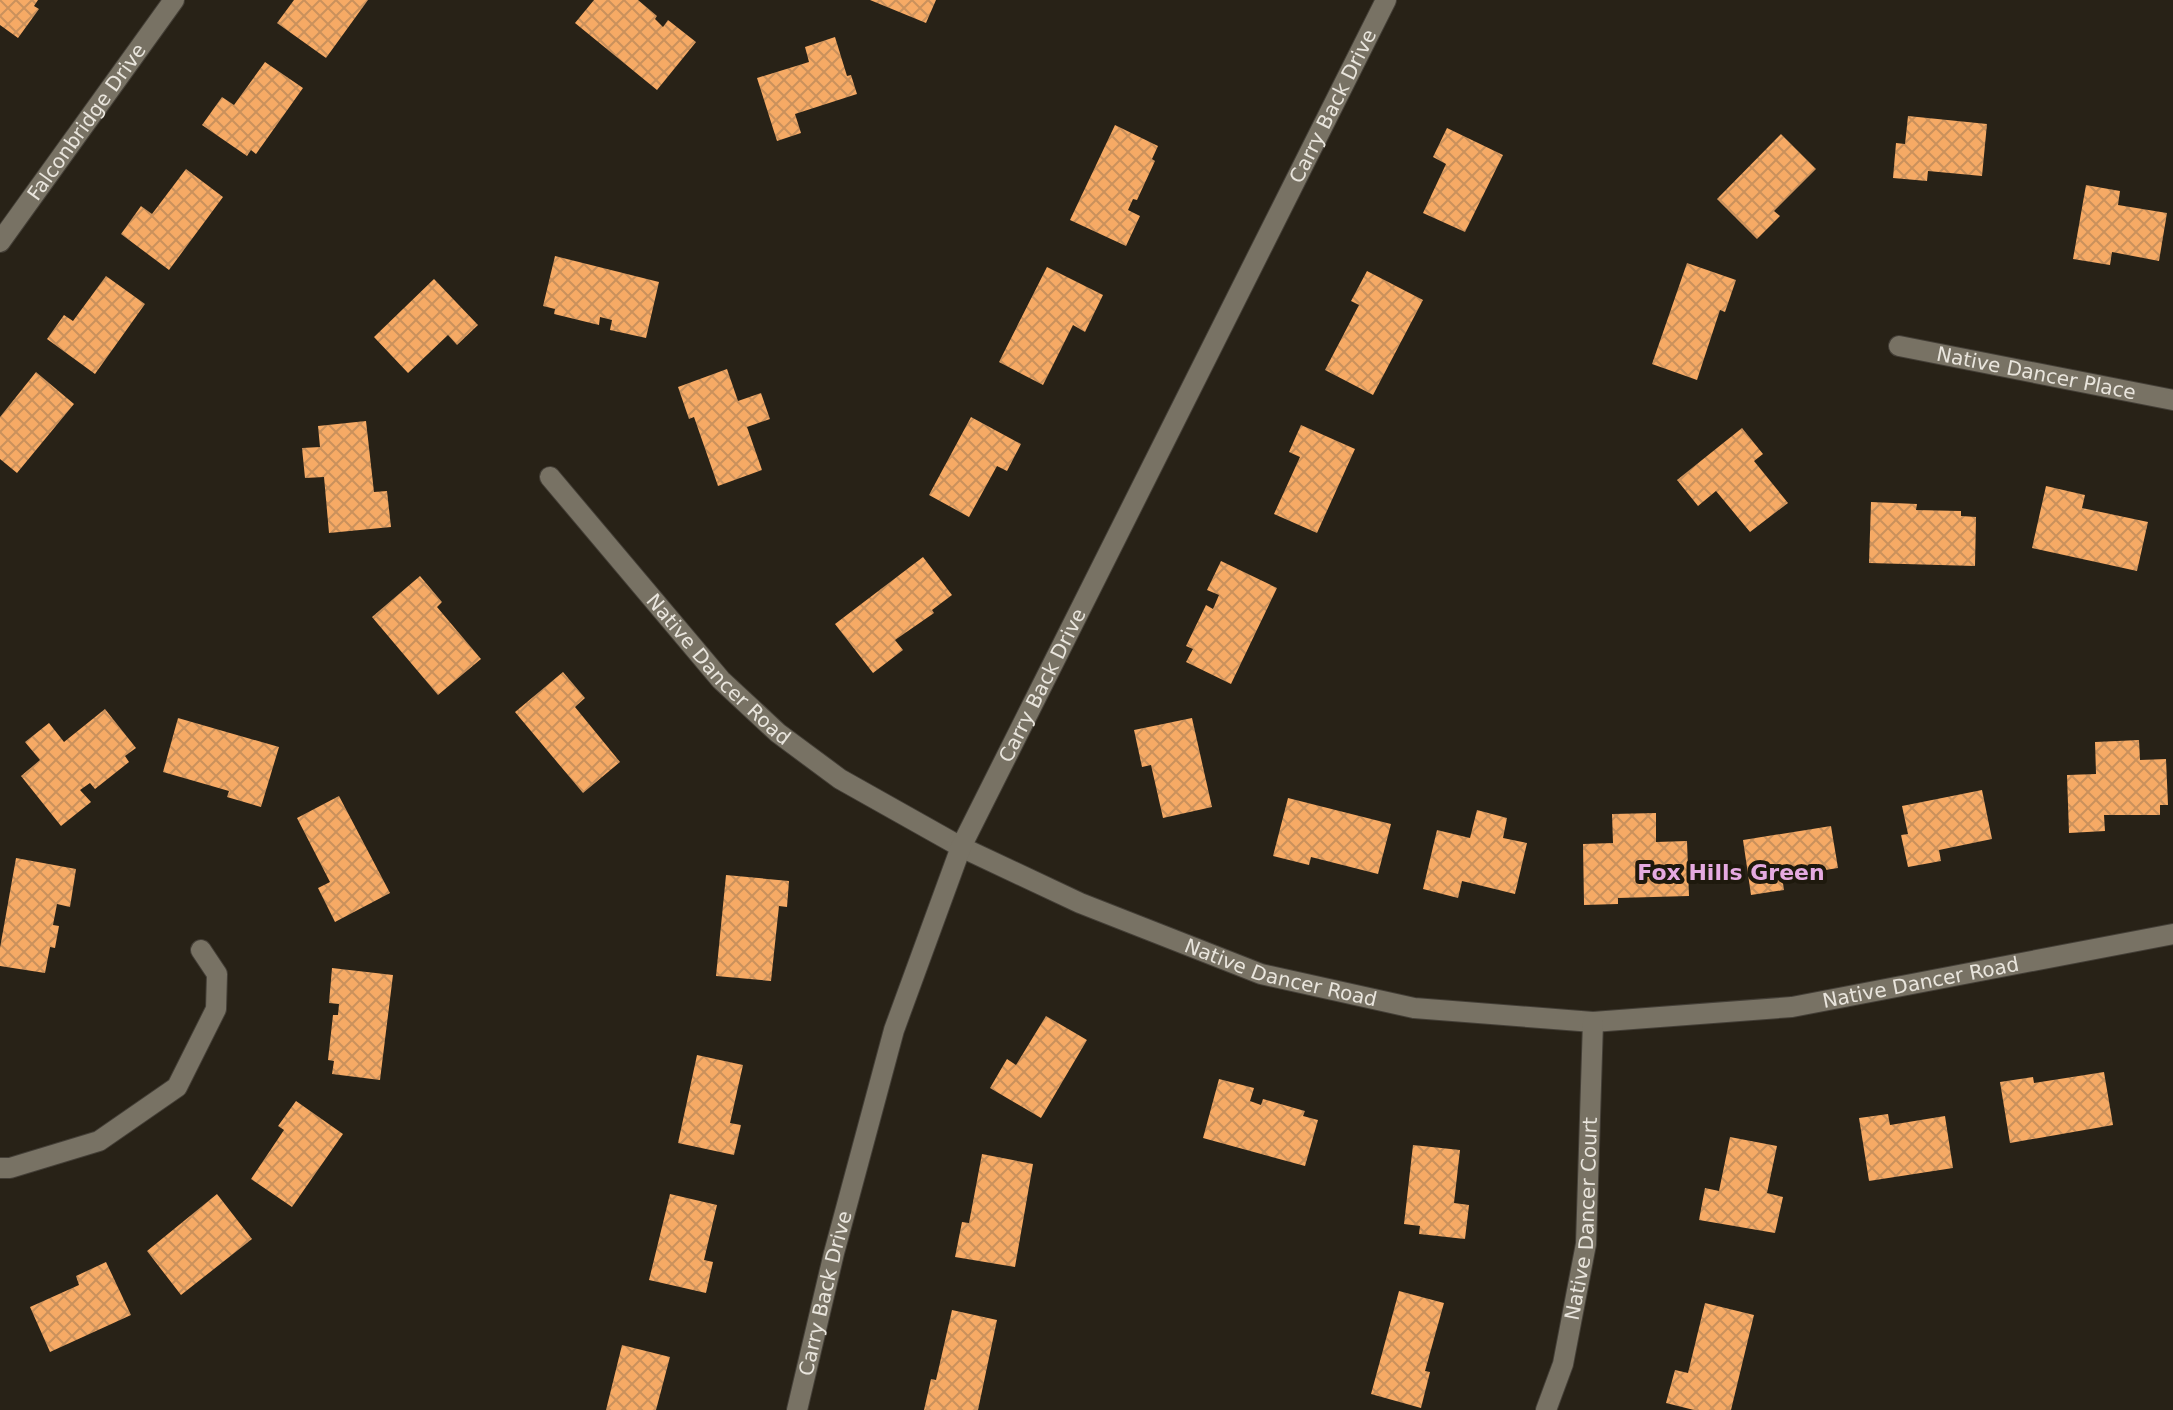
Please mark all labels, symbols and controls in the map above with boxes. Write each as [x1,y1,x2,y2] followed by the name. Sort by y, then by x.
[1284,25,1381,187] street label: Carry Back Drive
[22,39,151,205] street label: Falconbridge Drive
[1935,342,2138,404] street label: Native Dancer Place
[641,589,795,750] street label: Native Dancer Road
[994,604,1091,766] street label: Carry Back Drive
[1637,860,1825,885] district label: Fox Hills Green
[1181,933,1379,1011] street label: Native Dancer Road
[1820,952,2021,1013] street label: Native Dancer Road
[1560,1117,1602,1322] street label: Native Dancer Court
[793,1208,857,1378] street label: Carry Back Drive

